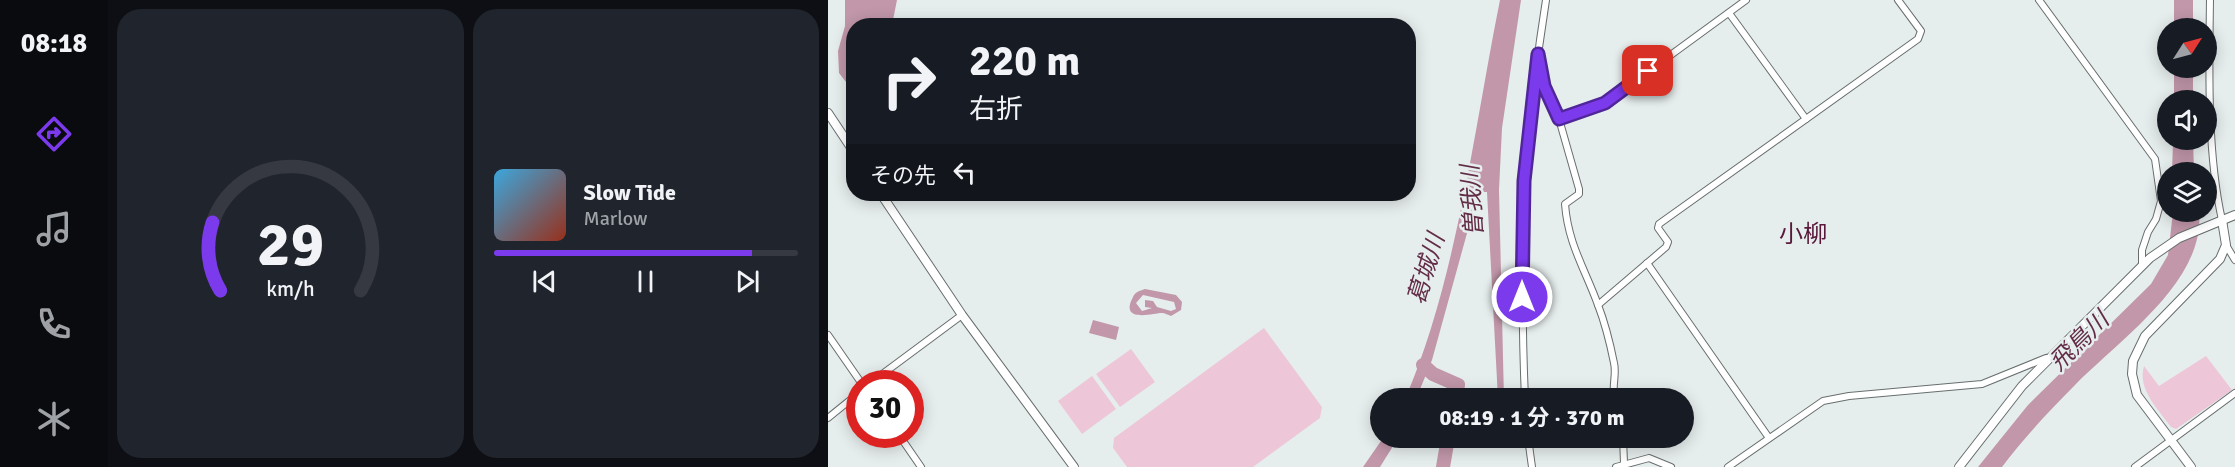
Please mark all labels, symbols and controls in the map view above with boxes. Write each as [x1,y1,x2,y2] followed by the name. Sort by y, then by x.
[2157,18,2217,78] north arrow
[2157,18,2217,222] map controls
[21,27,87,60] text: 08:18
[969,36,1080,87] text: 220 m
[870,42,948,120] icon: right
[1622,45,1673,96] pin
[1631,54,1664,87] icon: arrive
[2157,90,2217,150] button: sound
[969,93,1023,126] text: 右折
[33,113,75,155] icon: directions
[948,156,981,189] icon: left
[1454,161,1489,238] water label: 曽我川
[870,162,936,189] text: その先
[2157,162,2217,222] button: layers
[584,179,676,206] text: Slow Tide
[257,206,324,283] text: 29
[584,206,647,231] text: Marlow
[33,208,75,250] icon: music
[1779,219,1827,249] district label: 小柳
[1401,227,1452,308] water label: 葛城川
[528,265,561,298] icon: previous
[629,265,662,298] icon: pause
[731,265,764,298] icon: next
[1490,265,1554,329] position arrow
[266,276,315,302] text: km/h
[33,303,75,345] icon: phone
[2043,303,2117,377] water label: 飛鳥川
[846,370,924,448] speed limit sign: 30
[33,398,75,440] icon: climate
[1440,404,1624,431] text: 08:19 · 1 分 · 370 m

